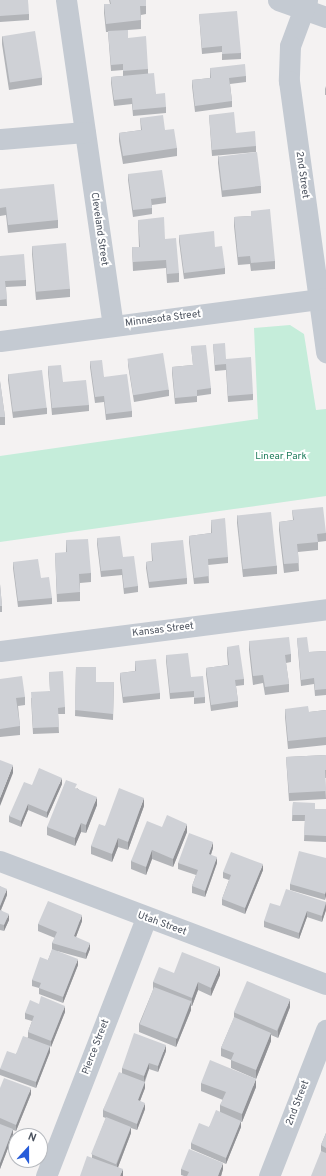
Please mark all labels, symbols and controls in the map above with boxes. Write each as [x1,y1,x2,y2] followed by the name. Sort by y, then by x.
[293,151,311,199] street label: 2nd Street
[88,192,110,266] street label: Cleveland Street
[124,308,202,330] street label: Minnesota Street
[255,451,307,463] park label: Linear Park
[132,620,194,640] street label: Kansas Street
[136,910,188,938] street label: Utah Street
[80,1018,112,1076] street label: Pierce Street
[284,1079,312,1127] street label: 2nd Street
[8,1128,48,1168] north arrow
[26,1130,38,1146] text: N

